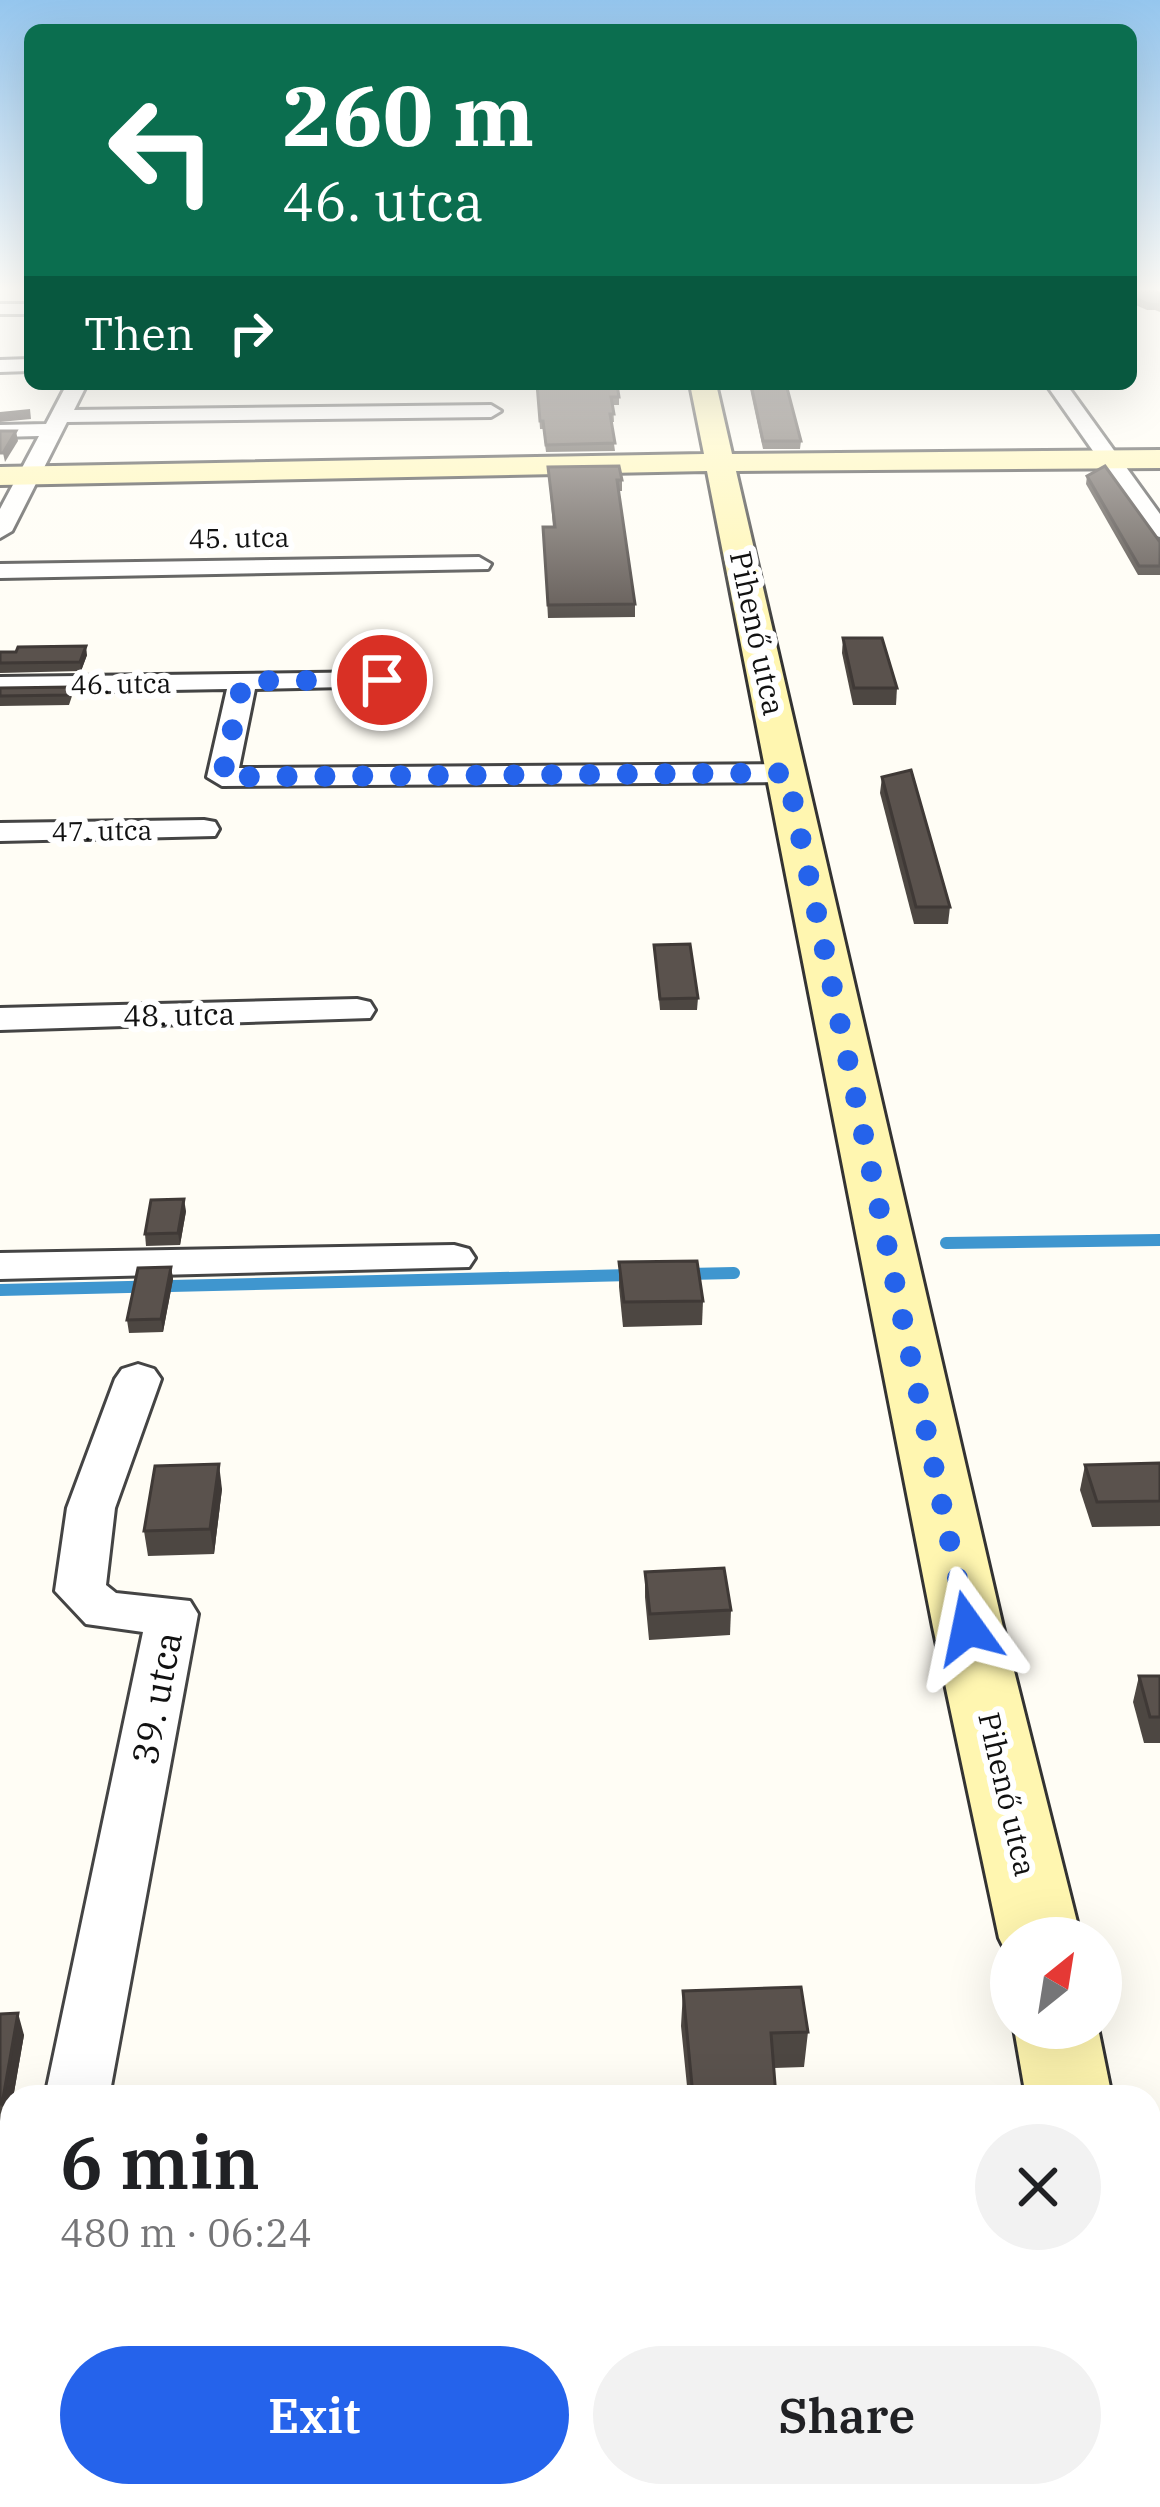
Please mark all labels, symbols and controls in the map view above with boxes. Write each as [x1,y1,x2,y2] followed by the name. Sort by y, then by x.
[282,60,534,169] text: 260 m
[84,72,240,228] icon: left
[282,166,483,236] text: 46. utca
[218,300,284,366] icon: right
[84,304,194,362] text: Then
[188,519,290,555] street label: 45. utca
[722,547,794,719] street label: Pihenő utca
[331,629,433,731] pin
[349,647,415,713] icon: arrive
[70,665,172,701] street label: 46. utca
[51,812,153,848] street label: 47. utca
[123,994,235,1034] street label: 48. utca
[905,1565,1031,1691] position arrow
[120,1628,192,1768] street label: 39. utca
[970,1708,1046,1880] street label: Pihenő utca
[990,1917,1122,2049] north arrow
[990,1917,1122,2049] map controls
[60,2115,260,2209] text: 6 min
[975,2124,1101,2250] button: close
[60,2207,312,2258] text: 480 m · 06:24
[60,2346,569,2484] button: Exit
[593,2346,1101,2484] button: Share

